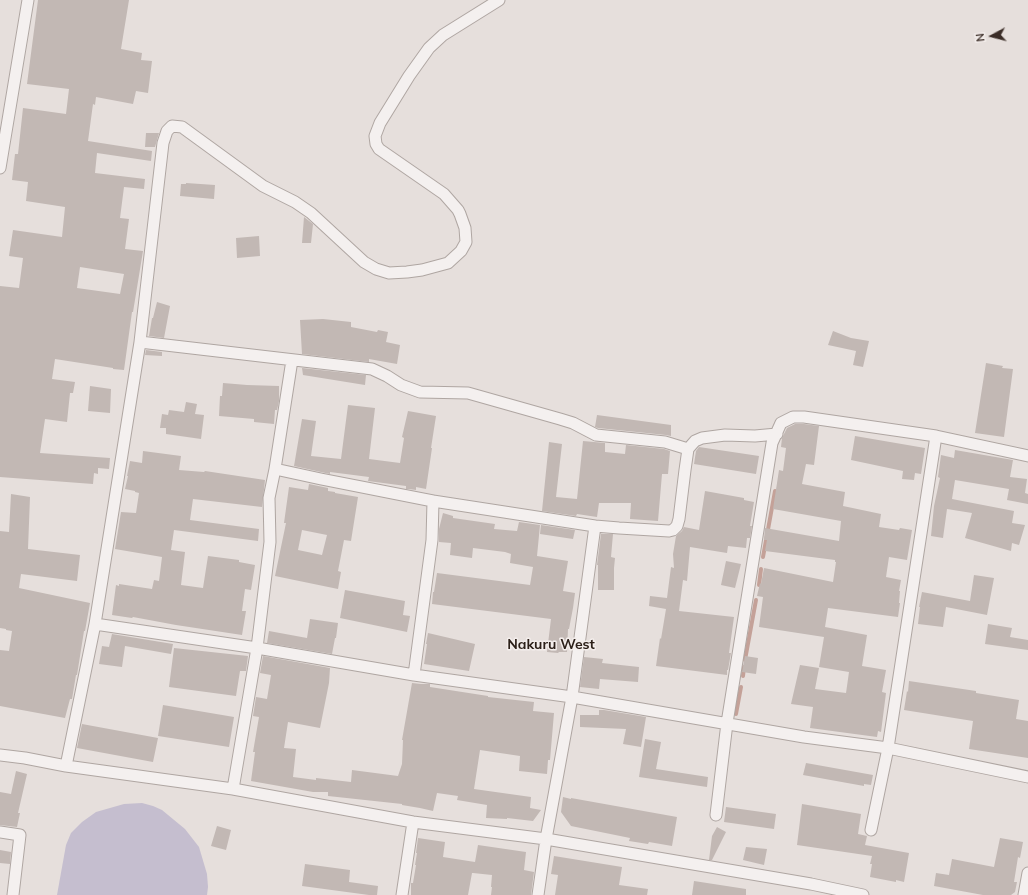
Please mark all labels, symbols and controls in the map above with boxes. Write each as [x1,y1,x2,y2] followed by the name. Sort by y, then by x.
[972,16,1012,56] north arrow
[973,32,988,42] text: N
[507,637,595,653] district label: Nakuru West

